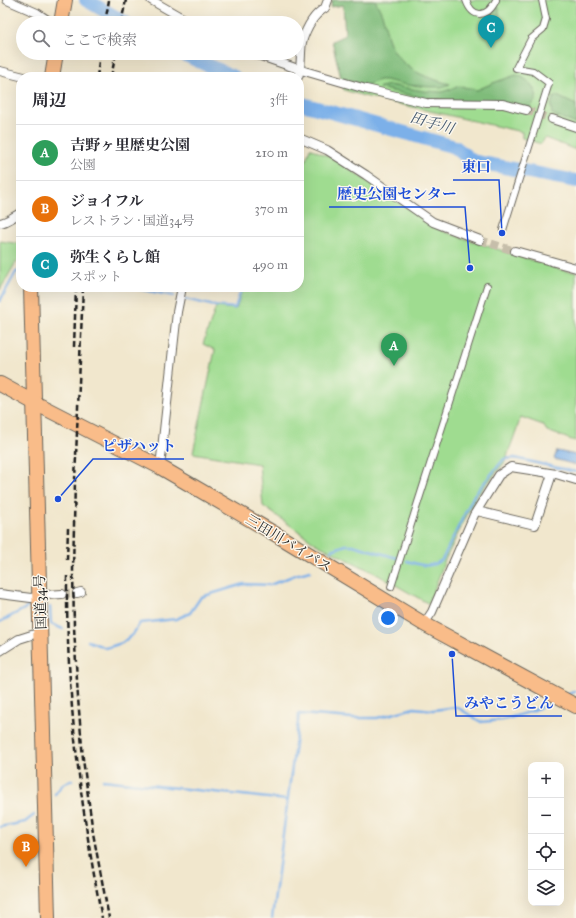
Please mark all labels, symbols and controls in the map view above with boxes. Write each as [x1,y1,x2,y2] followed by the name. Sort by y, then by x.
[478,15,504,48] pin: C
[16,16,304,60] search box
[30,27,52,49] icon: search
[62,31,137,49] text: ここで検索
[32,90,66,111] text: 周辺
[270,92,288,108] text: 3件
[408,108,458,138] water label: 田手川
[70,136,190,154] text: 吉野ヶ里歴史公園
[41,145,49,161] text: A
[255,145,288,161] text: 210 m
[453,153,499,180] callout: 東口
[70,157,96,173] text: 公園
[461,158,491,176] text: 東口
[329,180,465,207] callout: 歴史公園センター
[337,185,457,203] text: 歴史公園センター
[70,192,144,210] text: ジョイフル
[41,201,49,217] text: B
[255,201,288,217] text: 370 m
[70,213,195,229] text: レストラン · 国道34号
[70,248,160,266] text: 弥生くらし館
[41,257,49,273] text: C
[252,257,288,273] text: 490 m
[70,269,122,285] text: スポット
[381,333,407,366] pin: A
[93,432,184,459] callout: ピザハット
[102,437,176,455] text: ピザハット
[242,511,335,576] street label: 三田川バイパス
[31,574,50,630] street label: 国道34号
[378,608,398,628] your location
[456,689,562,716] callout: みやこうどん
[464,694,554,712] text: みやこうどん
[528,762,564,906] map controls
[528,762,564,798] button: +
[528,798,564,834] button: −
[13,834,39,867] pin: B
[528,834,564,870] button: locate
[528,870,564,906] button: layers

